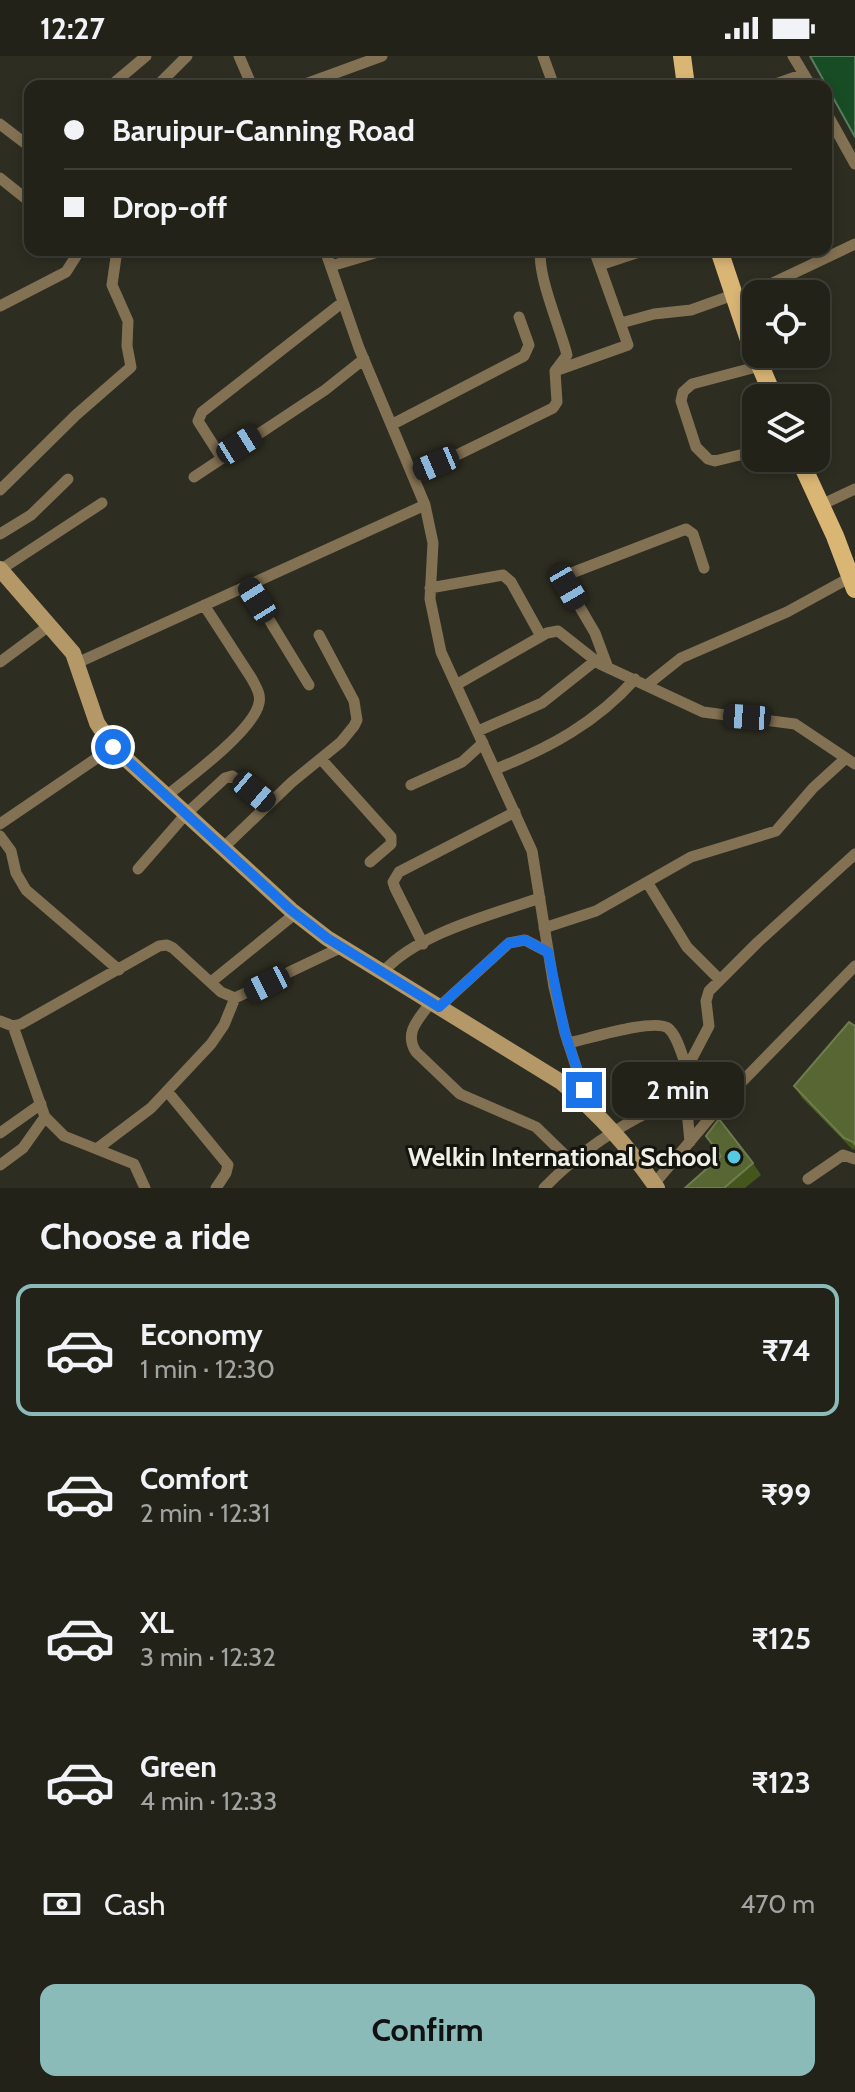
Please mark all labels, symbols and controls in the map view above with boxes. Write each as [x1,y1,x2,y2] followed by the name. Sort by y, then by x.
[40,10,105,47] text: 12:27
[112,112,415,149] text: Baruipur-Canning Road
[112,189,227,226] text: Drop-off
[742,280,830,472] map controls
[742,280,830,368] button: locate
[742,384,830,472] button: layers
[212,422,266,468] car
[409,444,463,484] car
[546,560,590,614] car
[234,573,280,627] car
[722,703,772,731] car
[95,729,131,765] route start
[228,767,280,817] car
[240,962,294,1006] car
[612,1062,744,1118] callout: 2 min
[566,1072,602,1108] route end
[647,1074,709,1106] text: 2 min
[408,1141,718,1173] place label: Welkin International School
[725,1148,743,1166] marker: Welkin International School
[40,1214,250,1258] text: Choose a ride
[44,1314,116,1386] icon: car
[140,1316,263,1353] text: Economy
[762,1332,811,1369] text: ₹74
[140,1353,275,1385] text: 1 min · 12:30
[44,1458,116,1530] icon: car
[140,1460,248,1497] text: Comfort
[761,1476,811,1513] text: ₹99
[140,1497,270,1529] text: 2 min · 12:31
[44,1602,116,1674] icon: car
[140,1604,174,1641] text: XL
[752,1620,811,1657] text: ₹125
[140,1641,276,1673] text: 3 min · 12:32
[44,1746,116,1818] icon: car
[140,1748,217,1785] text: Green
[752,1764,811,1801] text: ₹123
[140,1785,277,1817] text: 4 min · 12:33
[40,1882,84,1926] icon: cash
[104,1886,166,1923] text: Cash
[740,1888,815,1920] text: 470 m
[40,1984,815,2076] button: Confirm

